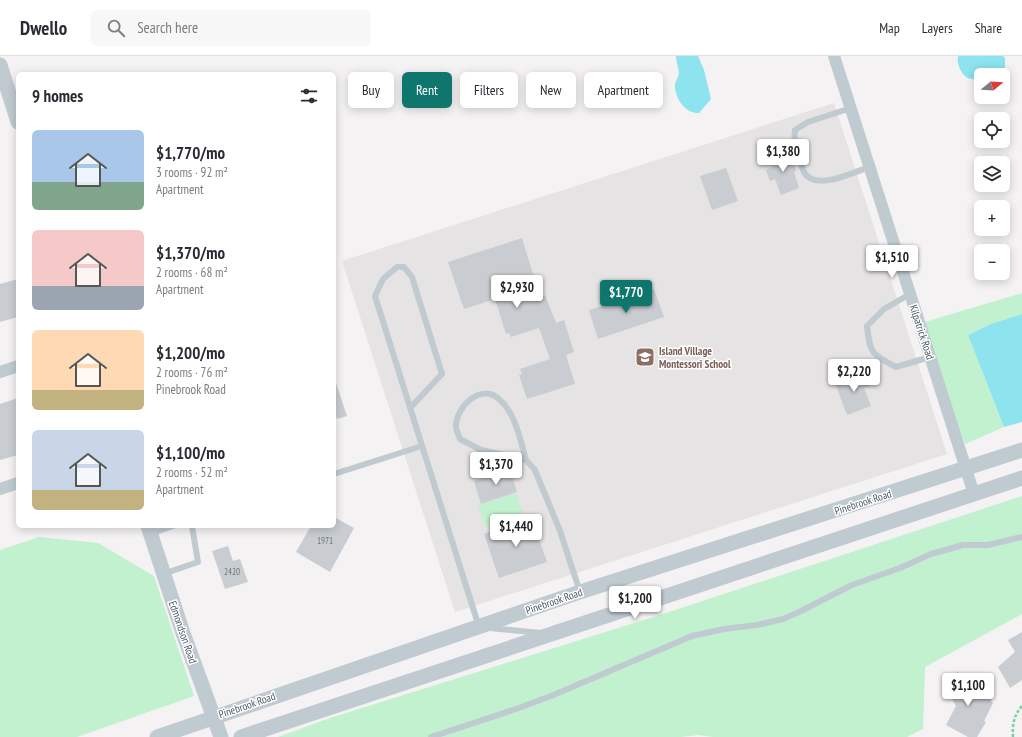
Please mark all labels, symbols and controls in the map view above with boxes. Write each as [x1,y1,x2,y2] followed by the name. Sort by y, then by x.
[91,10,371,46] search box
[20,16,67,40] text: Dwello
[105,17,127,39] icon: search
[137,18,198,37] text: Search here
[879,19,900,37] text: Map
[922,19,953,37] text: Layers
[975,19,1002,37] text: Share
[974,68,1010,104] north arrow
[974,68,1010,280] map controls
[348,72,394,108] chip: Buy
[402,72,452,108] chip: Rent
[460,72,518,108] chip: Filters
[526,72,576,108] chip: New
[584,72,663,108] chip: Apartment
[32,85,83,107] text: 9 homes
[298,85,320,107] icon: filters
[974,112,1010,148] button: locate
[750,139,816,173] pin: $1,380
[156,142,225,164] text: $1,770/mo
[766,143,800,160] text: $1,380
[64,146,112,194] icon: home
[974,156,1010,192] button: layers
[156,164,228,181] text: 3 rooms · 92 m²
[156,181,204,198] text: Apartment
[974,200,1010,236] button: +
[156,242,225,264] text: $1,370/mo
[974,244,1010,280] button: −
[859,245,925,279] pin: $1,510
[64,246,112,294] icon: home
[875,249,909,266] text: $1,510
[156,264,228,281] text: 2 rooms · 68 m²
[484,275,550,309] pin: $2,930
[500,279,534,296] text: $2,930
[593,280,659,314] pin: $1,770
[156,281,204,298] text: Apartment
[609,284,643,301] text: $1,770
[907,303,938,361] street label: Kilpatrick Road
[156,342,225,364] text: $1,200/mo
[659,344,731,371] place label: Island Village Montessori School
[64,346,112,394] icon: home
[634,346,656,368] school or university icon: Island Village Montessori School
[821,359,887,393] pin: $2,220
[837,363,871,380] text: $2,220
[156,364,228,381] text: 2 rooms · 76 m²
[156,381,226,398] text: Pinebrook Road
[156,442,225,464] text: $1,100/mo
[64,446,112,494] icon: home
[463,452,529,486] pin: $1,370
[479,456,513,473] text: $1,370
[156,464,228,481] text: 2 rooms · 52 m²
[156,481,204,498] text: Apartment
[833,486,893,518] street label: Pinebrook Road
[483,514,549,548] pin: $1,440
[499,518,533,535] text: $1,440
[317,535,333,546] house number: 1971
[224,566,240,577] house number: 2420
[524,585,584,617] street label: Pinebrook Road
[602,586,668,620] pin: $1,200
[618,590,652,607] text: $1,200
[166,599,200,665] street label: Edmondson Road
[935,673,1001,707] pin: $1,100
[951,677,985,694] text: $1,100
[217,689,277,721] street label: Pinebrook Road

